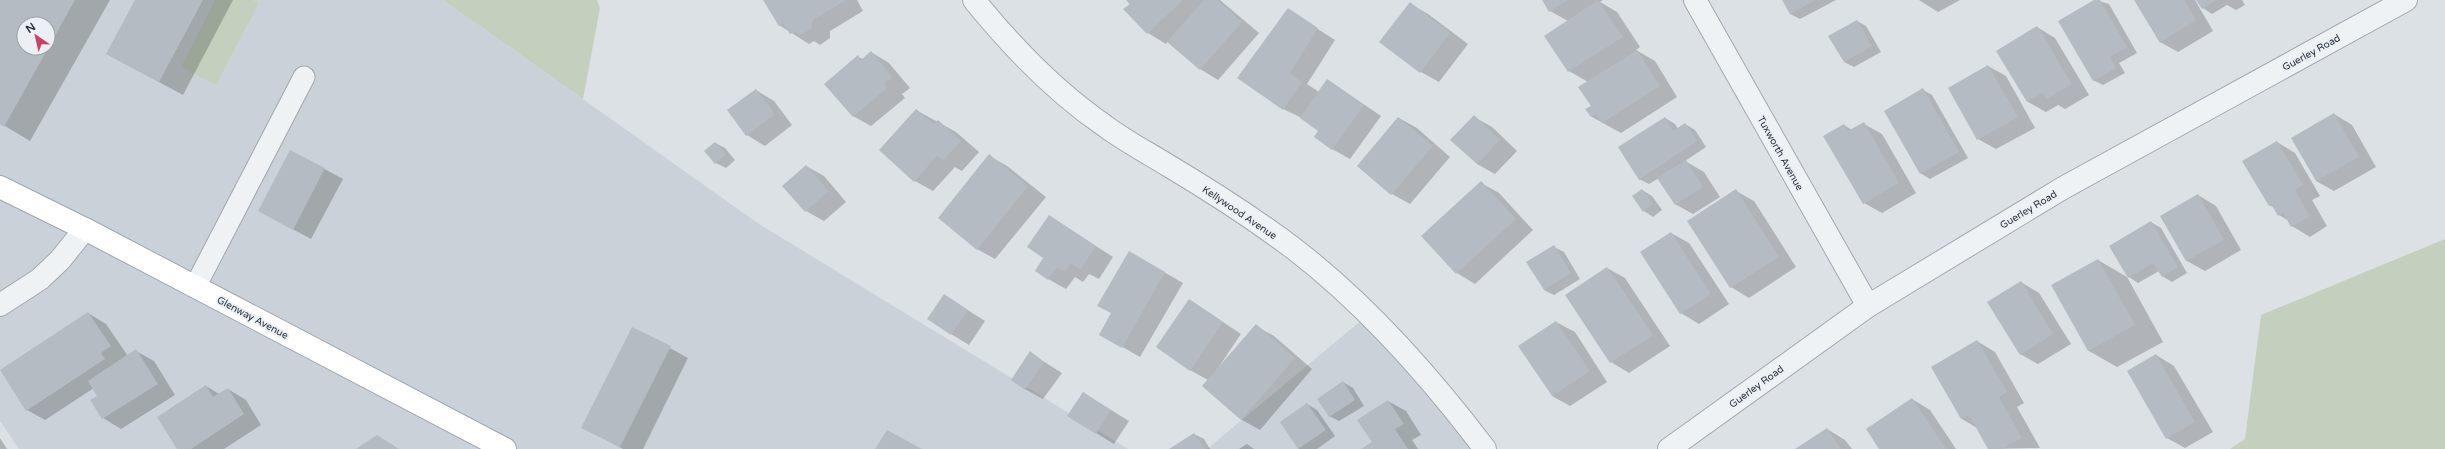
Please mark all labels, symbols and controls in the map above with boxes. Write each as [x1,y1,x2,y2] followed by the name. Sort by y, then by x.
[16,16,56,56] north arrow
[23,20,38,36] text: N
[2280,32,2343,74] street label: Guerley Road
[1755,114,1806,193] street label: Tuxworth Avenue
[1200,183,1279,242] street label: Kellywood Avenue
[1998,188,2059,232] street label: Guerley Road
[215,294,290,342] street label: Glenway Avenue
[1727,363,1786,411] street label: Guerley Road

